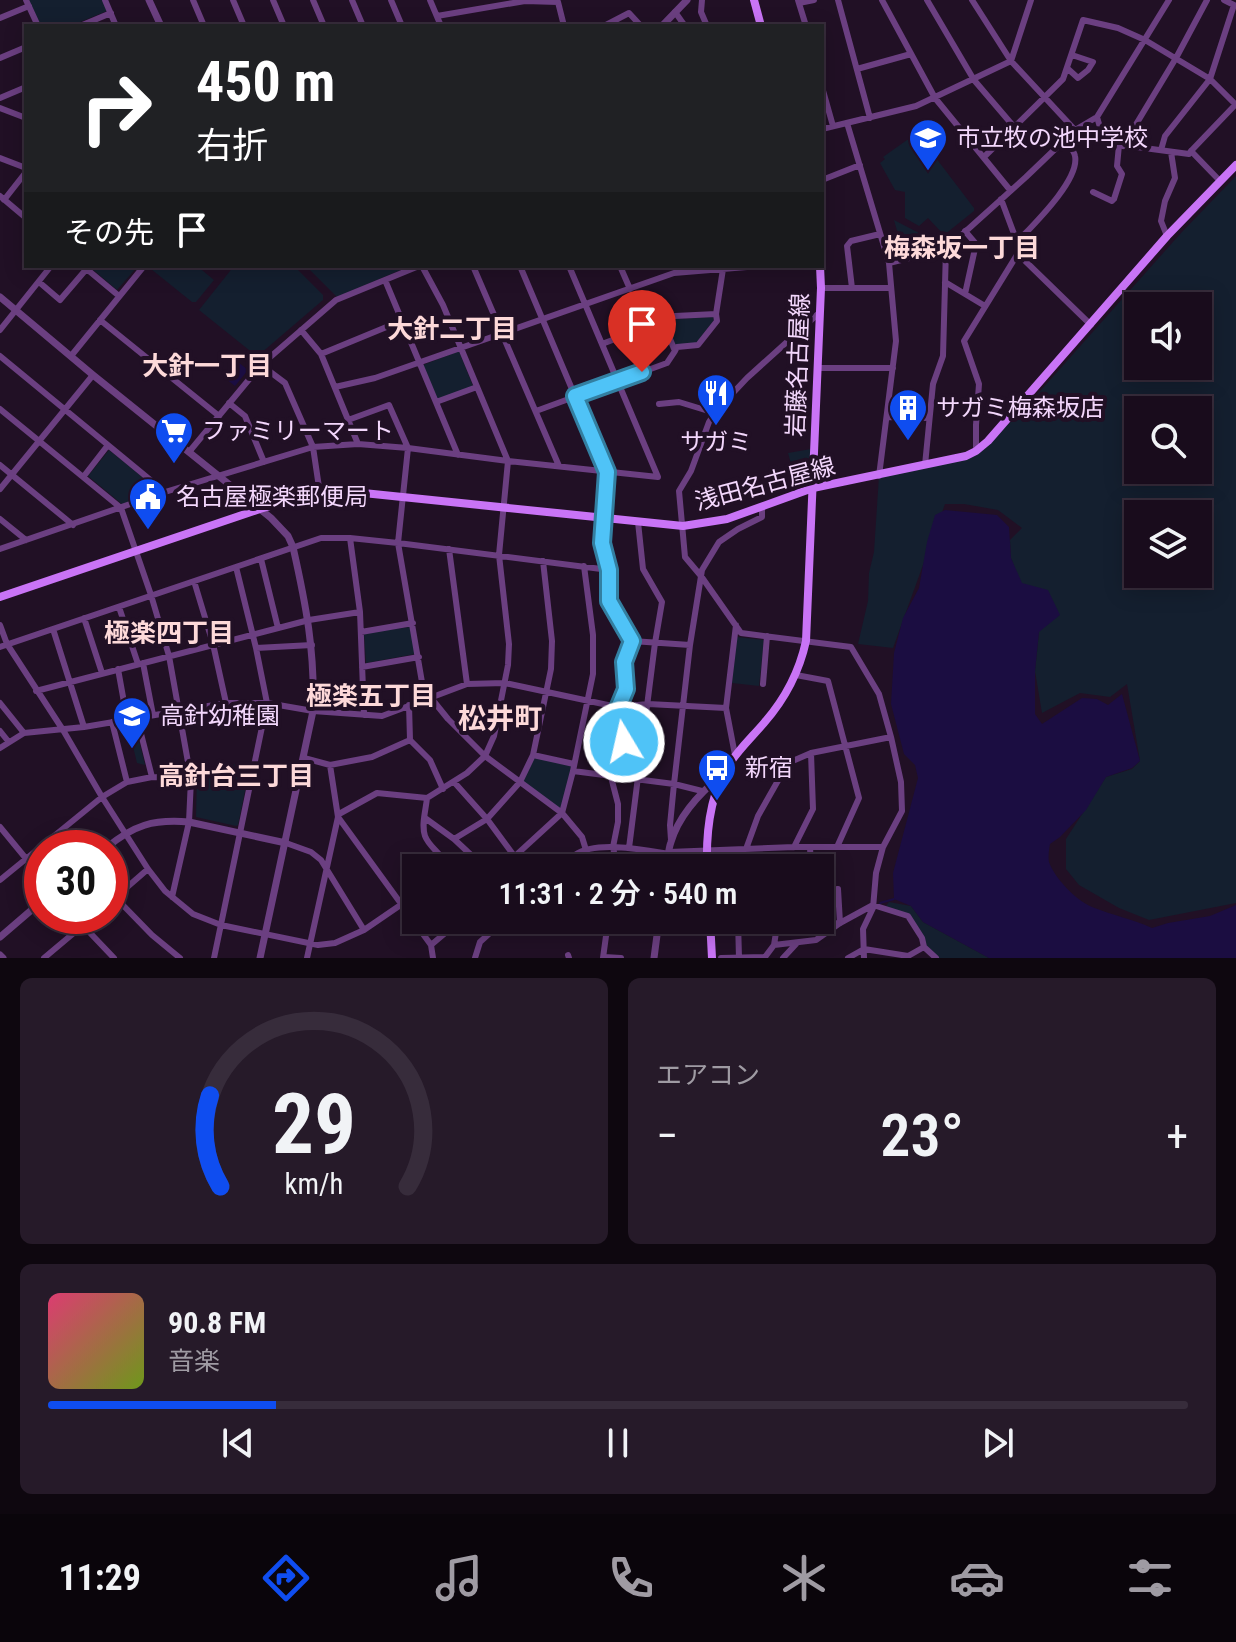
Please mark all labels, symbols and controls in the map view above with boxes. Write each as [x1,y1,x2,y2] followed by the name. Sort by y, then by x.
[196,49,335,115] text: 450 m
[64,56,168,160] icon: right
[907,117,949,172] school or university icon: 市立牧の池中学校
[956,124,1148,152] place label: 市立牧の池中学校
[196,125,268,167] text: 右折
[170,208,214,252] icon: arrive
[64,215,154,250] text: その先
[884,233,1040,263] district label: 梅森坂一丁目
[608,290,676,372] pin
[1124,292,1212,588] map controls
[1124,292,1212,380] button: sound
[781,293,815,437] street label: 岩藤名古屋線
[620,302,664,346] icon: arrive
[387,314,517,344] district label: 大針二丁目
[142,351,272,381] district label: 大針一丁目
[695,372,737,427] restaurant icon: サガミ
[887,387,929,442] building icon: サガミ梅森坂店
[936,394,1104,422] place label: サガミ梅森坂店
[1124,396,1212,484] button: search
[153,410,195,465] supermarket icon: ファミリーマート
[202,417,394,445] place label: ファミリーマート
[680,428,752,456] place label: サガミ
[692,452,838,516] street label: 浅田名古屋線
[127,476,169,531] public building icon: 名古屋極楽郵便局
[176,483,368,511] place label: 名古屋極楽郵便局
[1124,500,1212,588] button: layers
[104,618,234,648] district label: 極楽四丁目
[306,681,436,711] district label: 極楽五丁目
[111,695,153,750] school or university icon: 高針幼稚園
[582,700,666,784] position arrow
[160,702,280,730] place label: 高針幼稚園
[458,702,542,735] district label: 松井町
[696,747,738,802] bus stop icon: 新宿
[745,754,793,782] place label: 新宿
[158,761,314,791] district label: 高針台三丁目
[24,830,128,934] speed limit sign: 30
[499,876,737,911] text: 11:31 · 2 分 · 540 m
[656,1060,760,1090] text: エアコン
[272,1076,356,1173] text: 29
[880,1100,964,1171] text: 23°
[656,1110,678,1162] text: −
[1166,1110,1188,1162] text: +
[285,1167,343,1201] text: km/h
[168,1305,266,1340] text: 90.8 FM
[168,1346,220,1376] text: 音楽
[216,1421,260,1465] icon: previous
[596,1421,640,1465] icon: pause
[976,1421,1020,1465] icon: next
[258,1550,314,1606] icon: directions
[431,1550,487,1606] icon: music
[603,1550,659,1606] icon: phone
[776,1550,832,1606] icon: climate
[949,1550,1005,1606] icon: car
[1122,1550,1178,1606] icon: filters
[58,1557,141,1599] text: 11:29

